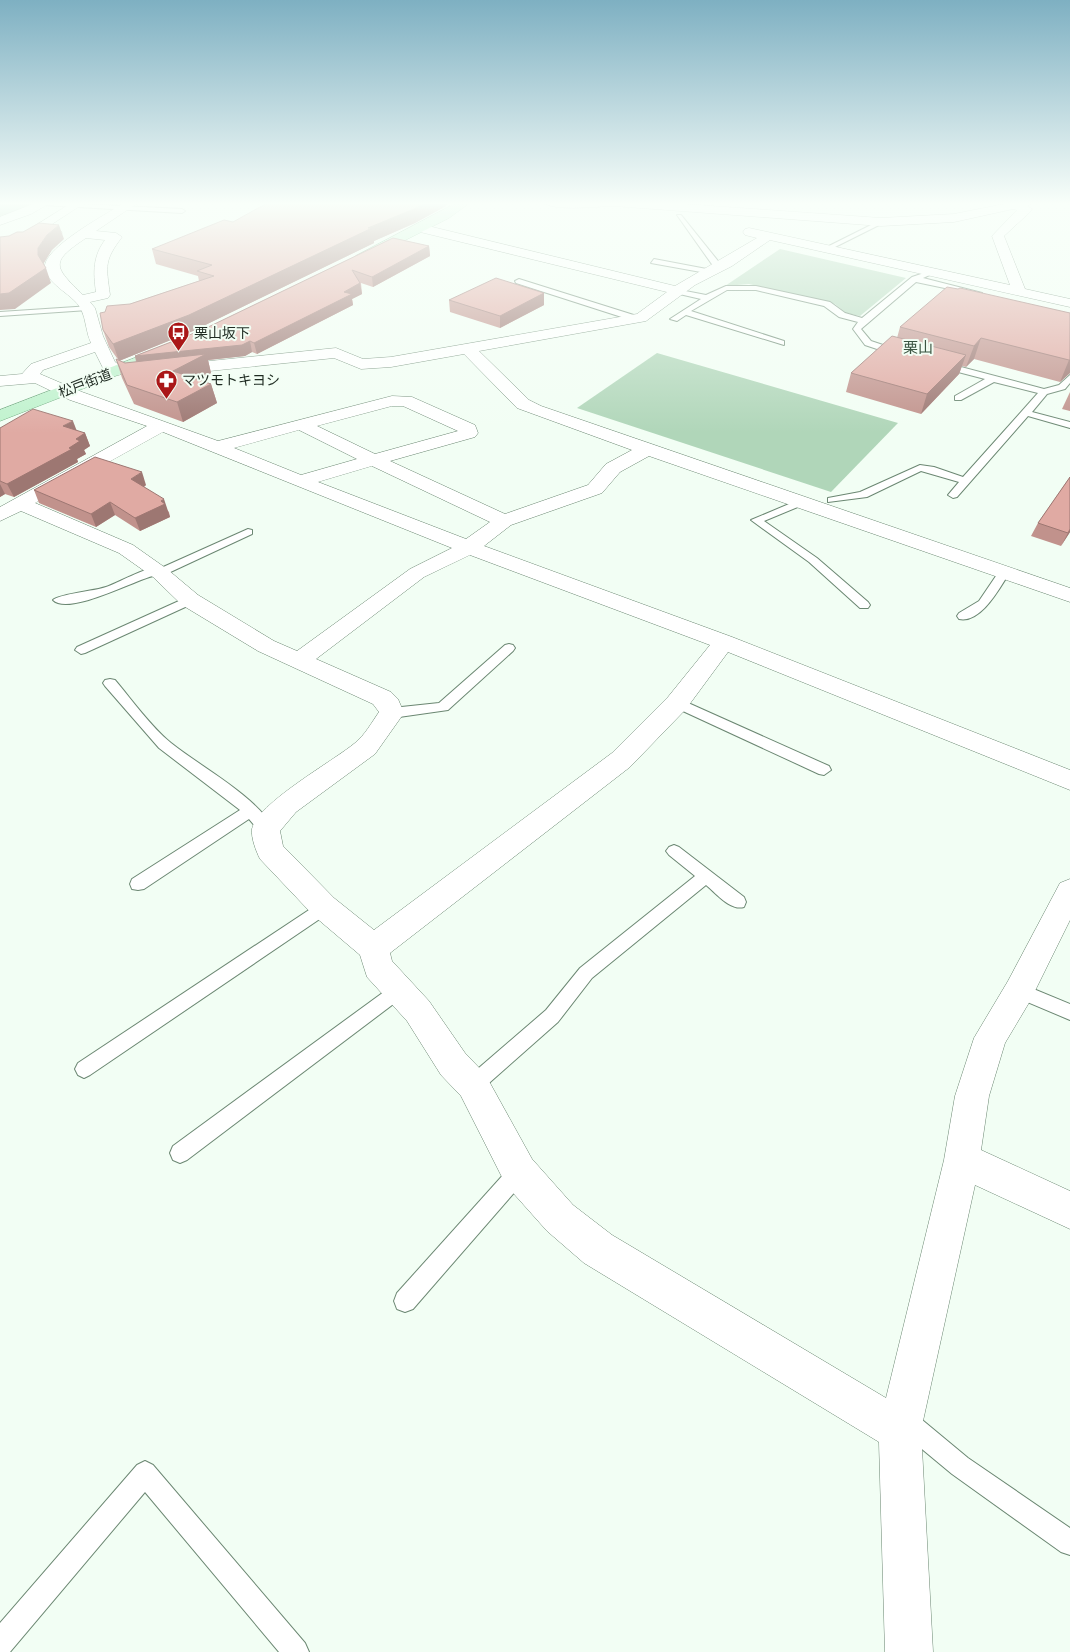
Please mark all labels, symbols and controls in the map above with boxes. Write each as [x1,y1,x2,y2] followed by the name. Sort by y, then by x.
[166,321,190,352] bus stop icon: 栗山坂下
[194,325,250,341] place label: 栗山坂下
[903,339,933,356] district label: 栗山
[56,365,114,401] street label: 松戸街道
[154,368,178,399] pharmacy icon: マツモトキヨシ
[182,372,280,388] place label: マツモトキヨシ

